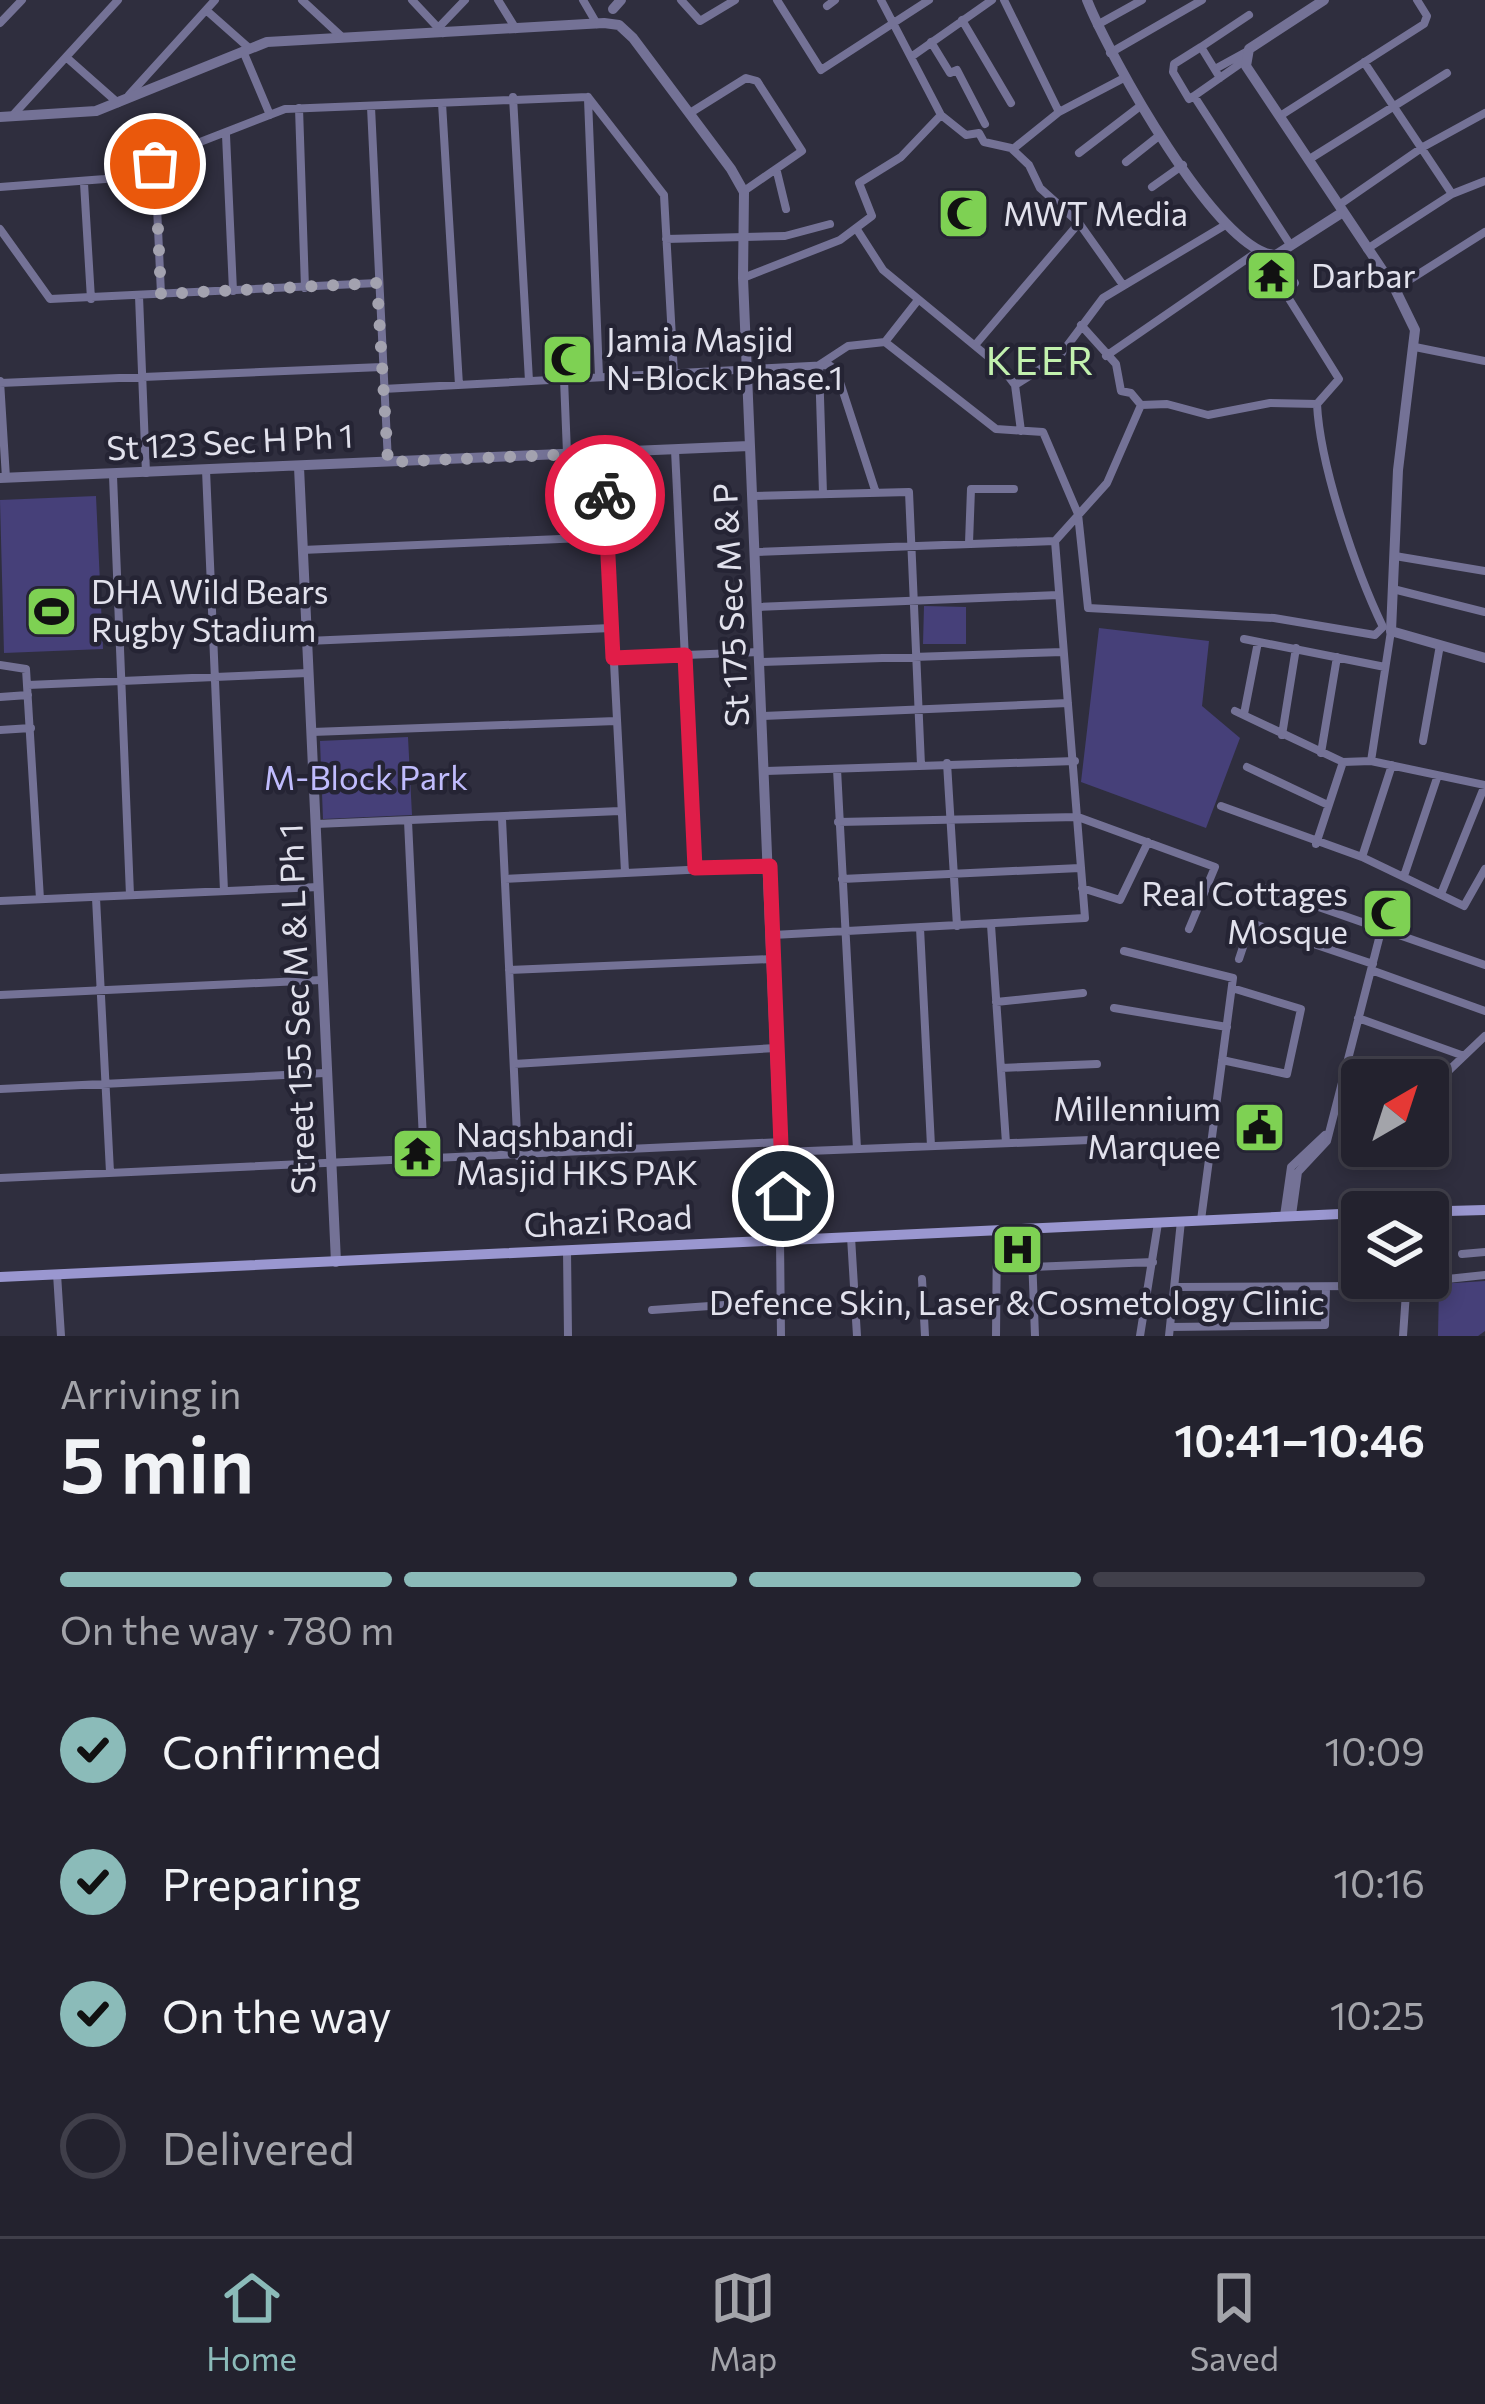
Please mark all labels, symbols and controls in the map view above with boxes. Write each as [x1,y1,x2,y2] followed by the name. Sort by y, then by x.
[104,113,206,215] pin
[122,131,188,197] icon: bag
[936,186,992,242] mosque icon: MWT Media
[1003,192,1188,233] place label: MWT Media
[1244,248,1300,304] temple icon: Darbar
[1311,254,1416,295] place label: Darbar
[606,318,843,397] place label: Jamia Masjid N-Block Phase.1
[539,331,595,387] mosque icon: Jamia Masjid N-Block Phase.1
[986,335,1096,383] district label: KEER
[106,414,354,467] street label: St 123 Sec H Ph 1
[545,435,665,555] courier
[572,462,638,528] icon: bike
[703,482,756,728] street label: St 175 Sec M & P
[91,570,329,649] place label: DHA Wild Bears Rugby Stadium
[24,583,80,639] sports icon: DHA Wild Bears Rugby Stadium
[264,756,468,797] park label: M-Block Park
[269,823,322,1195] street label: Street 155 Sec M & L Ph 1
[1141,872,1348,951] place label: Real Cottages Mosque
[1359,885,1415,941] mosque icon: Real Cottages Mosque
[1341,1059,1449,1167] north arrow
[1341,1059,1449,1299] map controls
[1053,1087,1221,1166] place label: Millennium Marquee
[1232,1100,1288,1156] public building icon: Millennium Marquee
[456,1113,698,1192] place label: Naqshbandi Masjid HKS PAK
[389,1126,445,1182] temple icon: Naqshbandi Masjid HKS PAK
[732,1145,834,1247] pin
[750,1163,816,1229] icon: home
[1341,1191,1449,1299] button: layers
[523,1195,693,1244] street label: Ghazi Road
[989,1221,1045,1277] hospital icon: Defence Skin, Laser & Cosmetology Clinic
[709,1281,1325,1322] place label: Defence Skin, Laser & Cosmetology Clinic
[60,1369,241,1417] text: Arriving in
[1174,1411,1425,1466] text: 10:41–10:46
[60,1414,254,1509] text: 5 min
[60,1605,394,1653] text: On the way · 780 m
[60,1717,126,1783] icon: check
[162,1723,382,1778] text: Confirmed
[1325,1726,1425,1774] text: 10:09
[60,1849,126,1915] icon: check
[162,1855,361,1910] text: Preparing
[1333,1858,1425,1906] text: 10:16
[60,1981,126,2047] icon: check
[162,1987,392,2042] text: On the way
[1330,1990,1425,2038] text: 10:25
[162,2119,355,2174] text: Delivered
[206,2265,297,2378] tab: Home
[709,2265,777,2378] tab: Map
[1190,2265,1279,2378] tab: Saved

